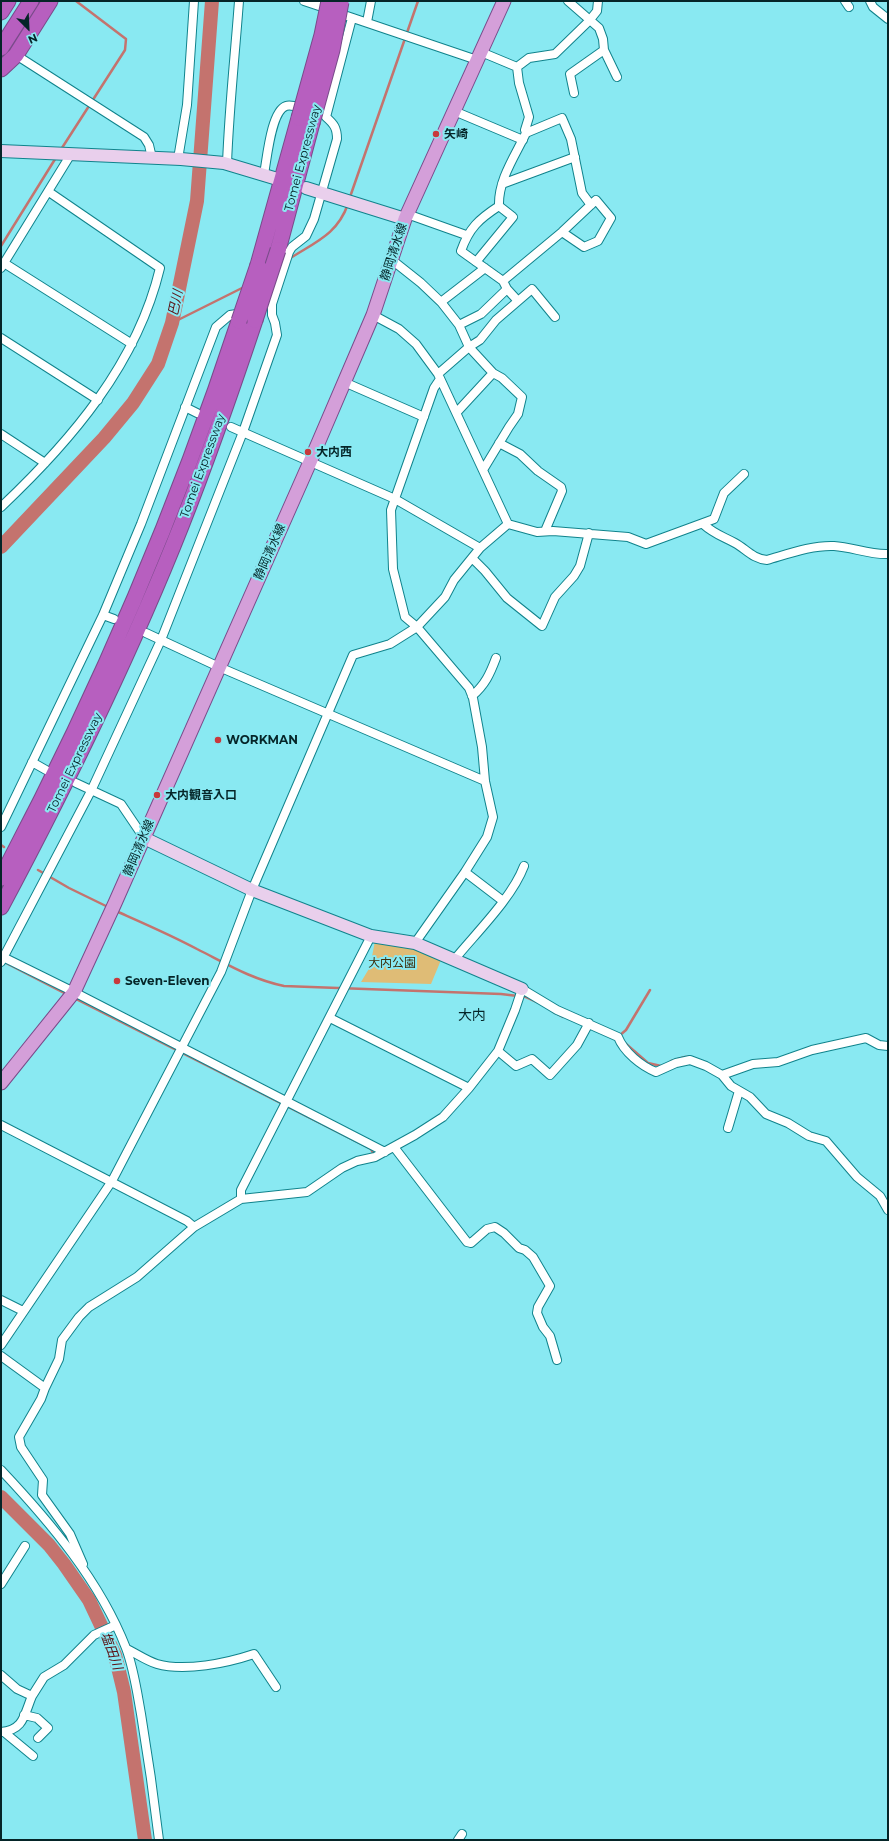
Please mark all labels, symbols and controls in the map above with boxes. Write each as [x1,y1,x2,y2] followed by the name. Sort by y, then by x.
[8,8,48,48] north arrow
[26,31,40,47] text: N
[282,103,324,213] street label: Tomei Expressway
[444,127,468,141] place label: 矢崎
[431,129,441,139] marker: 矢崎
[378,221,410,283] street label: 静岡清水線
[166,289,186,317] water label: 巴川
[177,412,229,520] street label: Tomei Expressway
[316,445,352,459] place label: 大内西
[303,447,313,457] marker: 大内西
[251,522,289,582] street label: 静岡清水線
[44,711,106,815] street label: Tomei Expressway
[226,733,298,747] place label: WORKMAN
[213,735,223,745] marker: WORKMAN
[165,788,237,802] place label: 大内観音入口
[152,790,162,800] marker: 大内観音入口
[121,818,157,878] street label: 静岡清水線
[368,956,416,970] park label: 大内公園
[125,974,210,988] place label: Seven-Eleven
[112,976,122,986] marker: Seven-Eleven
[458,1008,486,1024] district label: 大内
[97,1630,125,1672] water label: 塩田川

